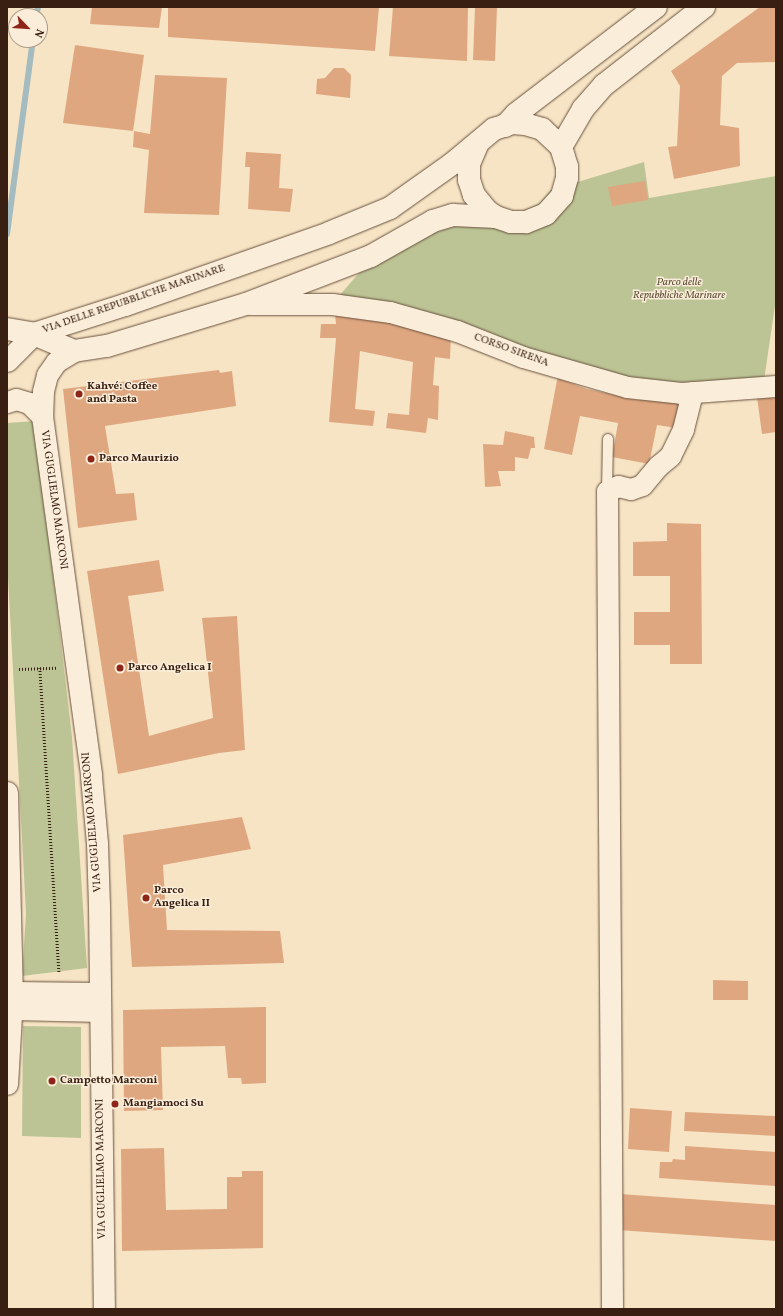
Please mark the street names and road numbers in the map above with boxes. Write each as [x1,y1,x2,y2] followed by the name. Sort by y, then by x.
[41,262,227,338] street label: VIA DELLE REPUBBLICHE MARINARE
[472,331,550,371] street label: CORSO SIRENA
[37,429,69,571] street label: VIA GUGLIELMO MARCONI
[80,751,106,893] street label: VIA GUGLIELMO MARCONI
[94,1099,110,1239] street label: VIA GUGLIELMO MARCONI

